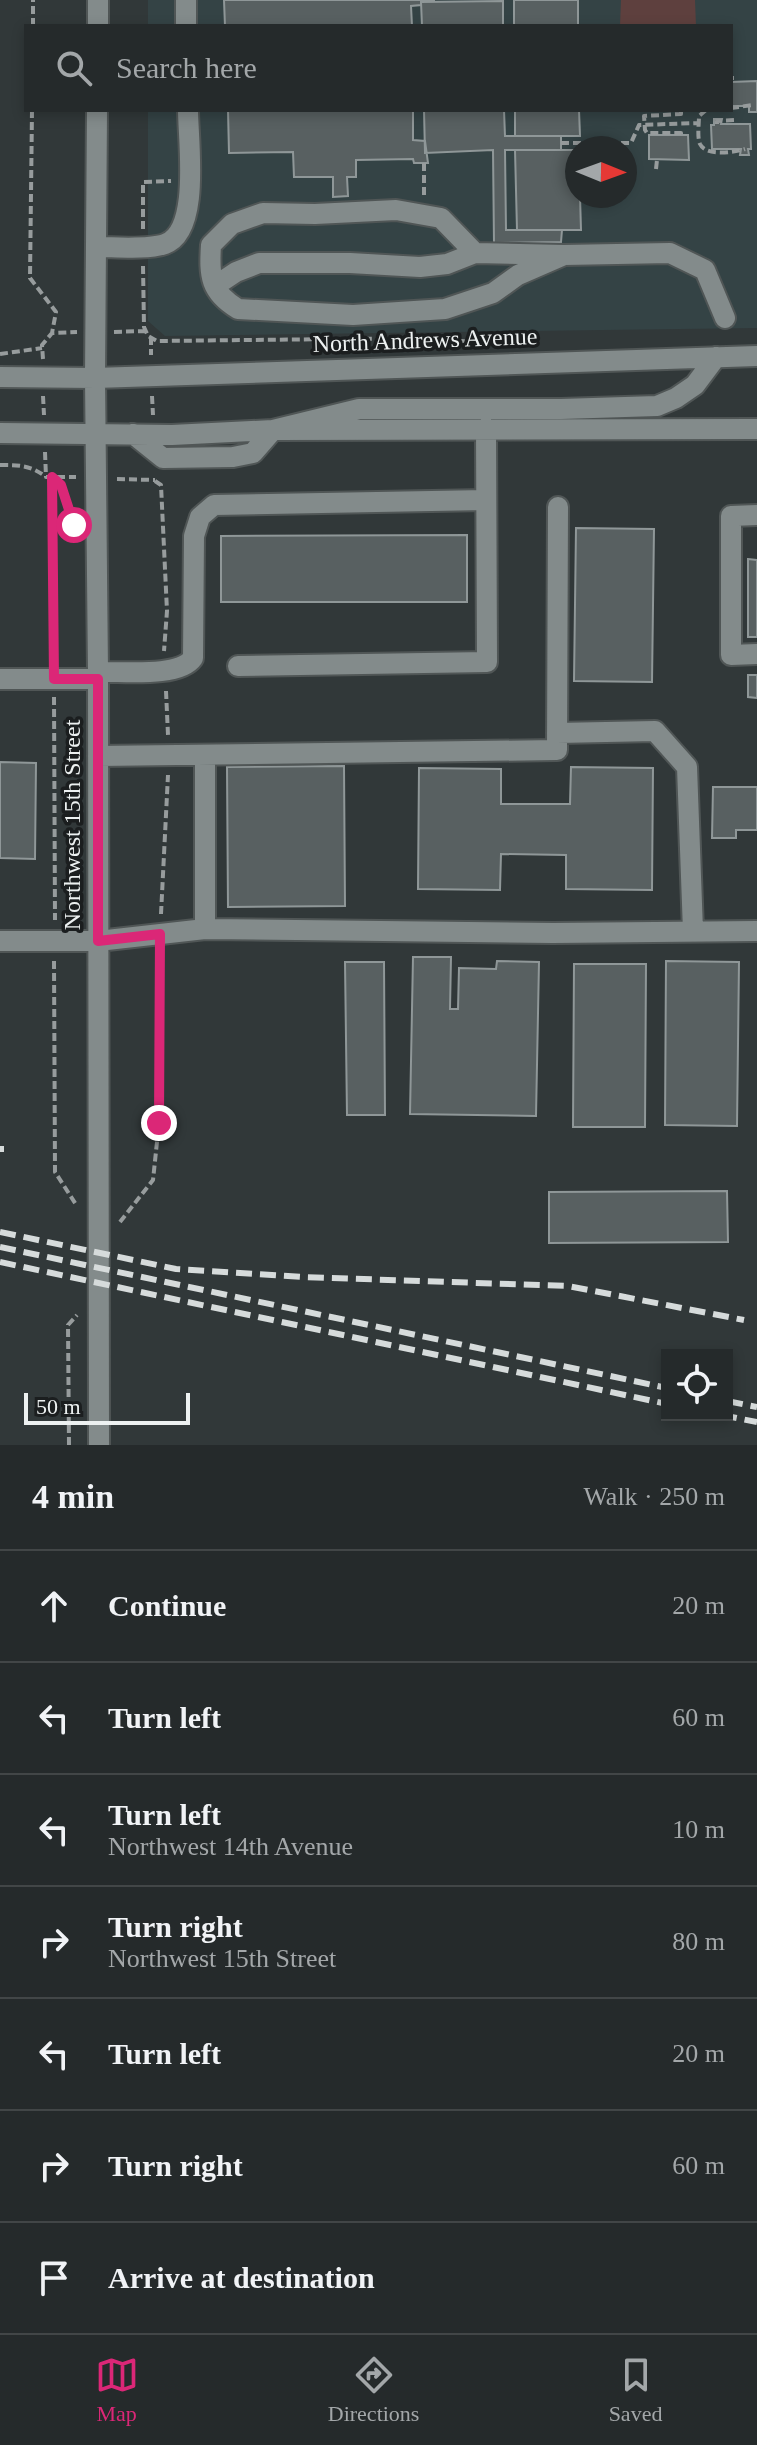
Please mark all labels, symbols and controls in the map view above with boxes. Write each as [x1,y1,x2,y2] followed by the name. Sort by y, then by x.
[24,24,733,112] search box
[52,46,96,90] icon: search
[116,51,257,84] text: Search here
[565,136,637,208] north arrow
[312,323,538,357] street label: North Andrews Avenue
[56,507,92,543] route start
[59,719,85,930] street label: Northwest 15th Street
[141,1105,177,1141] route end
[661,1349,733,1421] map controls
[661,1349,733,1421] button: locate
[24,1389,190,1425] scale bar
[36,1394,81,1419] text: 50 m
[32,1478,114,1515] text: 4 min
[583,1482,725,1511] text: Walk · 250 m
[32,1584,76,1628] icon: ahead
[108,1589,226,1622] text: Continue
[672,1591,725,1620] text: 20 m
[32,1696,76,1740] icon: left
[108,1701,221,1734] text: Turn left
[672,1703,725,1732] text: 60 m
[108,1798,221,1831] text: Turn left
[32,1808,76,1852] icon: left
[672,1815,725,1844] text: 10 m
[108,1832,353,1861] text: Northwest 14th Avenue
[108,1910,243,1943] text: Turn right
[32,1920,76,1964] icon: right
[672,1927,725,1956] text: 80 m
[108,1944,336,1973] text: Northwest 15th Street
[32,2032,76,2076] icon: left
[108,2037,221,2070] text: Turn left
[672,2039,725,2068] text: 20 m
[32,2144,76,2188] icon: right
[108,2149,243,2182] text: Turn right
[672,2151,725,2180] text: 60 m
[32,2256,76,2300] icon: arrive
[108,2261,375,2294] text: Arrive at destination
[95,2353,139,2427] tab: Map
[328,2353,419,2427] tab: Directions
[609,2353,662,2427] tab: Saved

